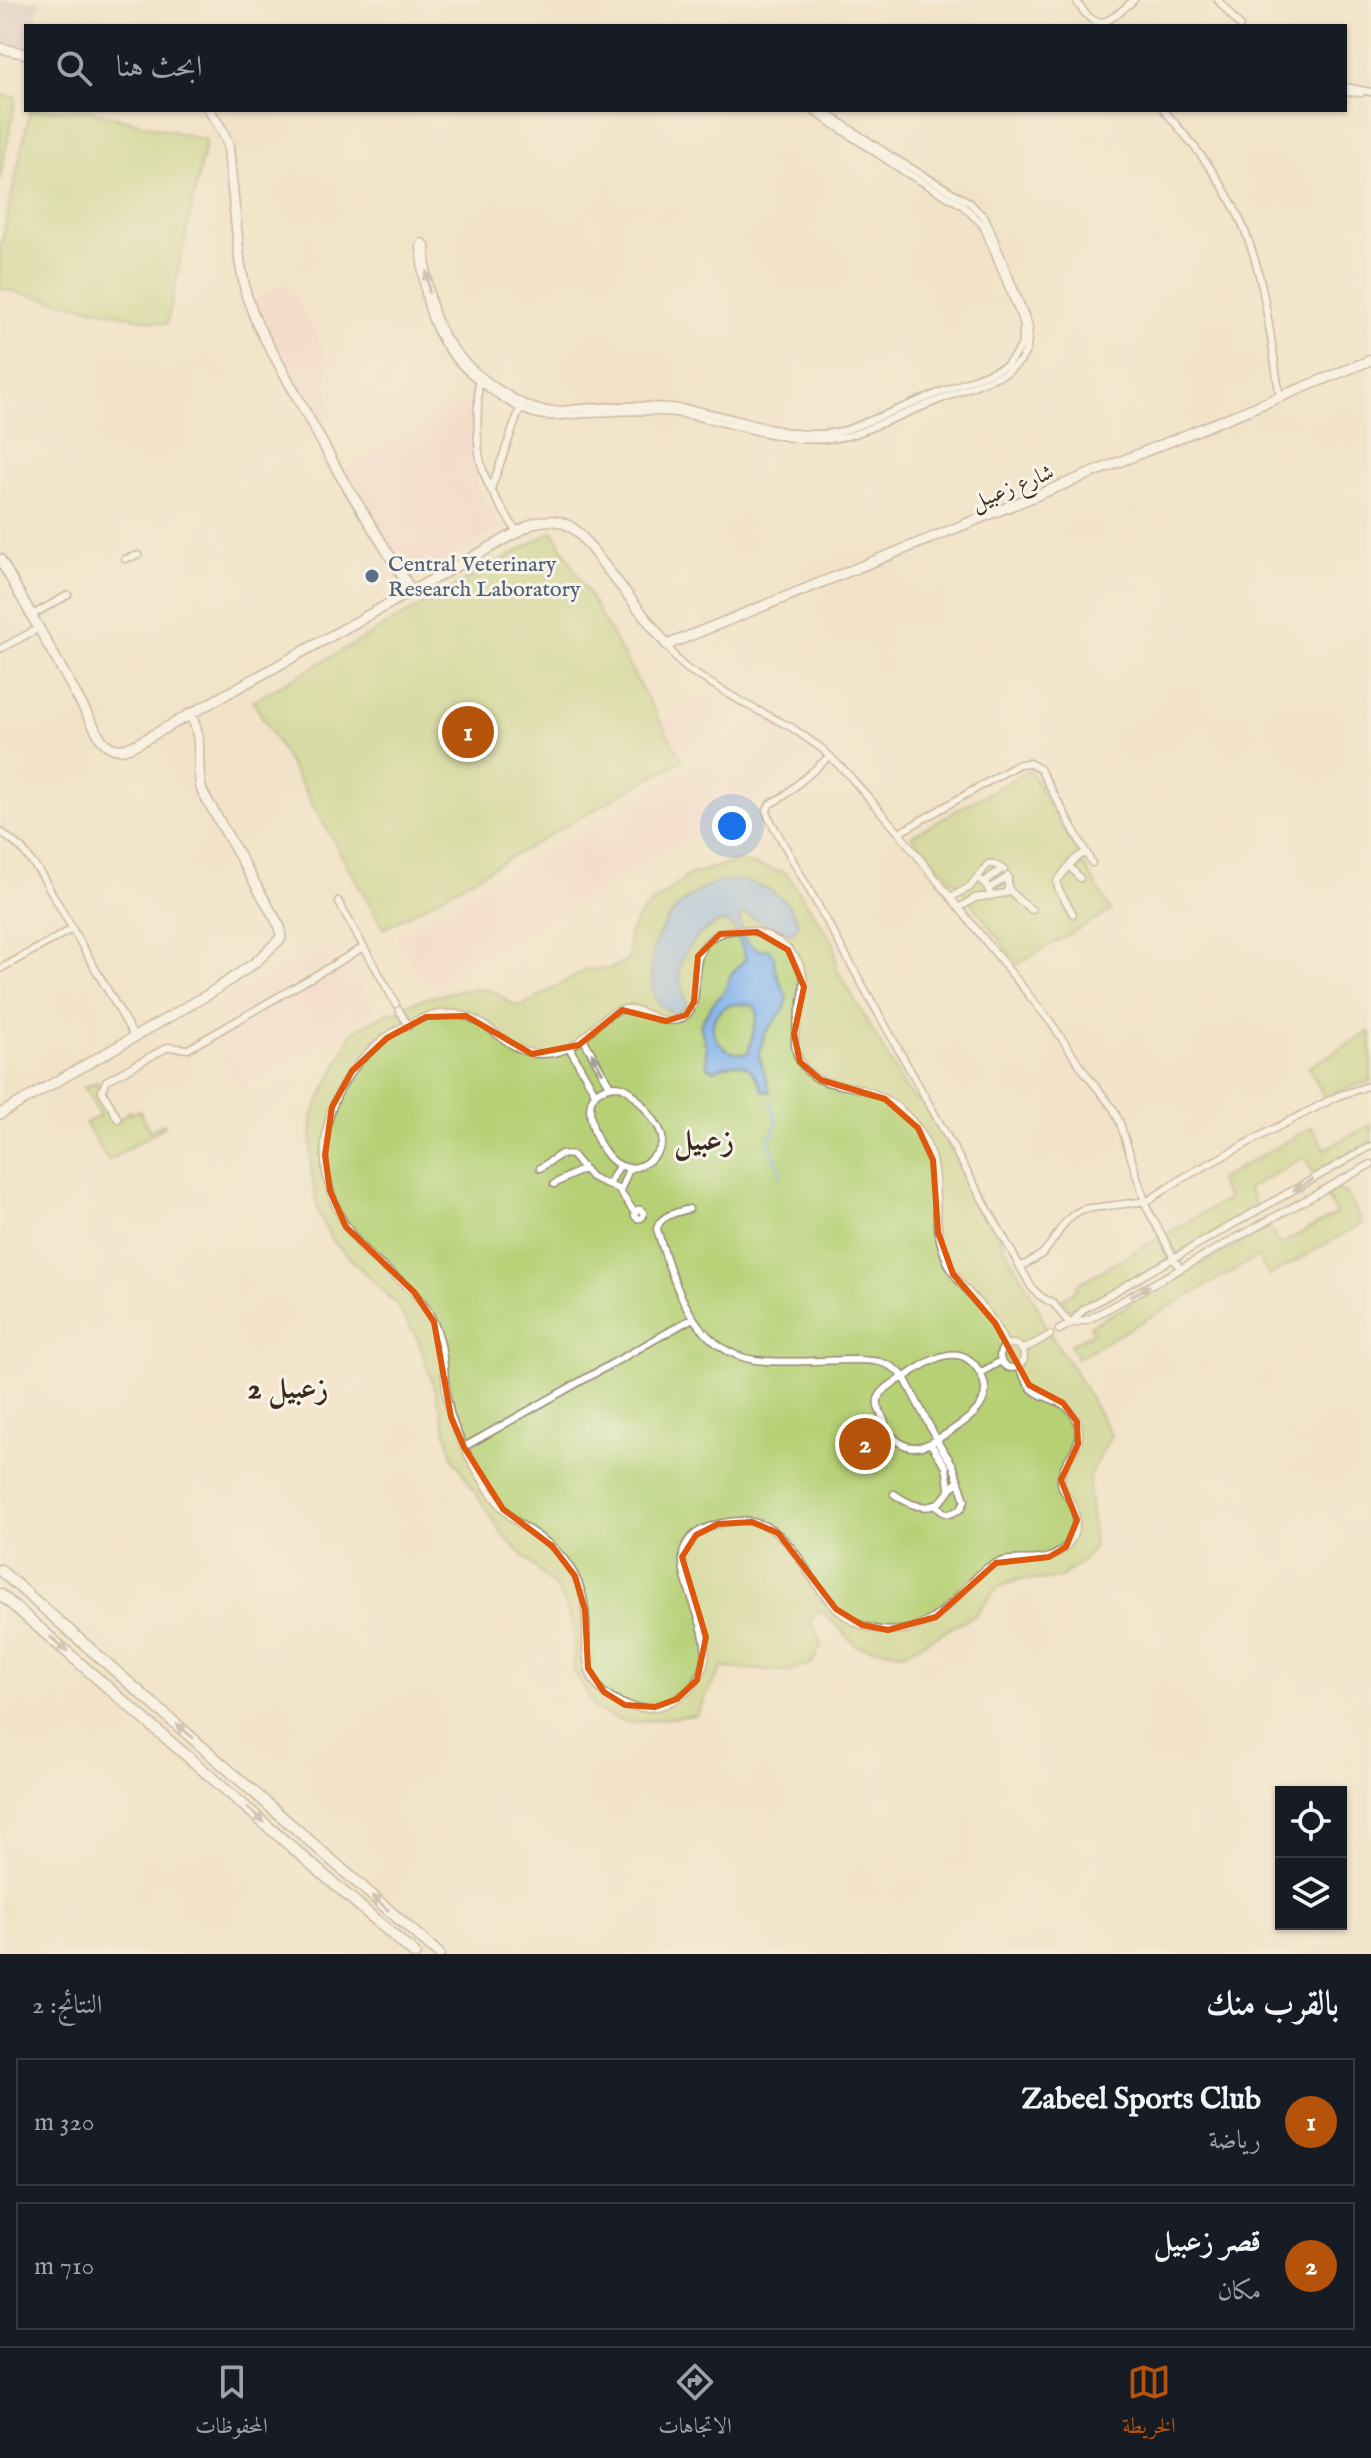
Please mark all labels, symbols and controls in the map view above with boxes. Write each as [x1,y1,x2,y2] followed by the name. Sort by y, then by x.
[24,24,1347,112] search box
[52,46,96,90] icon: search
[116,49,203,87] text: ابحث هنا
[422,270,435,295] one-way arrow
[967,459,1060,520] street label: شارع زعبيل
[388,551,581,604] place label: Central Veterinary Research Laboratory
[363,567,381,585] marker: Central Veterinary Research Laboratory
[442,702,494,762] pin: 1
[712,806,752,846] your location
[590,1052,604,1074] one-way arrow
[674,1123,734,1161] district label: زعبيل
[1292,1178,1314,1192] one-way arrow
[1129,1284,1151,1298] one-way arrow
[248,1371,328,1409] district label: زعبيل 2
[839,1414,891,1474] pin: 2
[49,1635,69,1652] one-way arrow
[175,1723,195,1740] one-way arrow
[1275,1786,1347,1930] map controls
[1275,1786,1347,1858] button: locate
[245,1806,265,1823] one-way arrow
[1275,1858,1347,1930] button: layers
[371,1894,390,1912] one-way arrow
[1206,1983,1339,2026] text: بالقرب منك
[32,1989,102,2022] text: النتائج: 2
[1021,2081,1261,2119] text: Zabeel Sports Club
[34,2106,94,2139] text: 320 m
[1306,2106,1316,2139] text: 1
[1209,2124,1261,2157] text: رياضة
[1153,2224,1261,2262] text: قصر زعبيل
[34,2250,94,2283] text: 710 m
[1305,2250,1317,2283] text: 2
[1217,2275,1261,2308] text: مكان
[195,2360,268,2447] tab: المحفوظات
[658,2360,732,2447] tab: الاتجاهات
[1122,2360,1176,2447] tab: الخريطة

